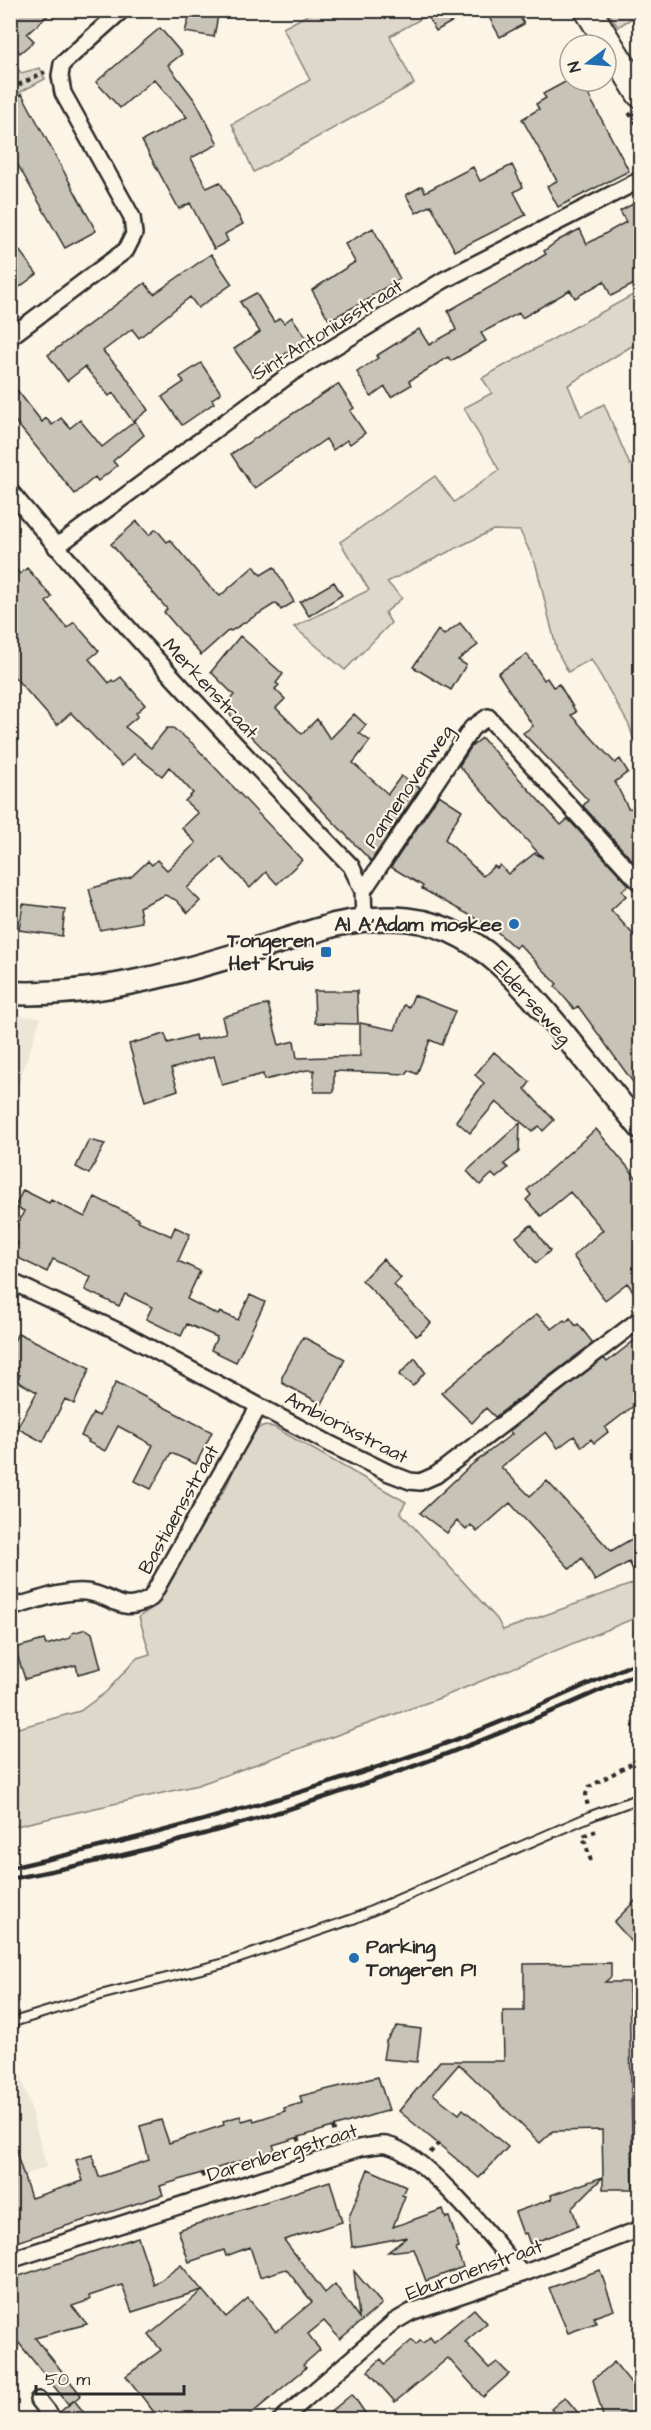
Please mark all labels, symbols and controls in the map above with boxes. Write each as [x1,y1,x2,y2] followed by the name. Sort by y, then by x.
[558,33,618,93] north arrow
[563,59,586,75] text: N
[247,272,408,388] street label: Sint-Antoniusstraat
[156,632,265,745] street label: Merkenstraat
[357,719,461,854] street label: Pannenovenweg
[334,911,502,939] place label: Al A’Adam moskee
[507,917,521,931] marker: Al A’Adam moskee
[226,927,314,978] place label: Tongeren Het Kruis
[319,945,333,959] marker: Tongeren Het Kruis
[486,954,578,1052] street label: Elderseweg
[280,1385,413,1471] street label: Ambiorixstraat
[132,1440,226,1579] street label: Bastiaensstraat
[365,1933,476,1985] place label: Parking Tongeren P1
[347,1951,361,1965] marker: Parking Tongeren P1
[204,2117,361,2190] street label: Darenbergstraat
[402,2232,547,2308] street label: Eburonenstraat
[36,2358,184,2396] scale bar
[45,2367,90,2392] text: 50 m

